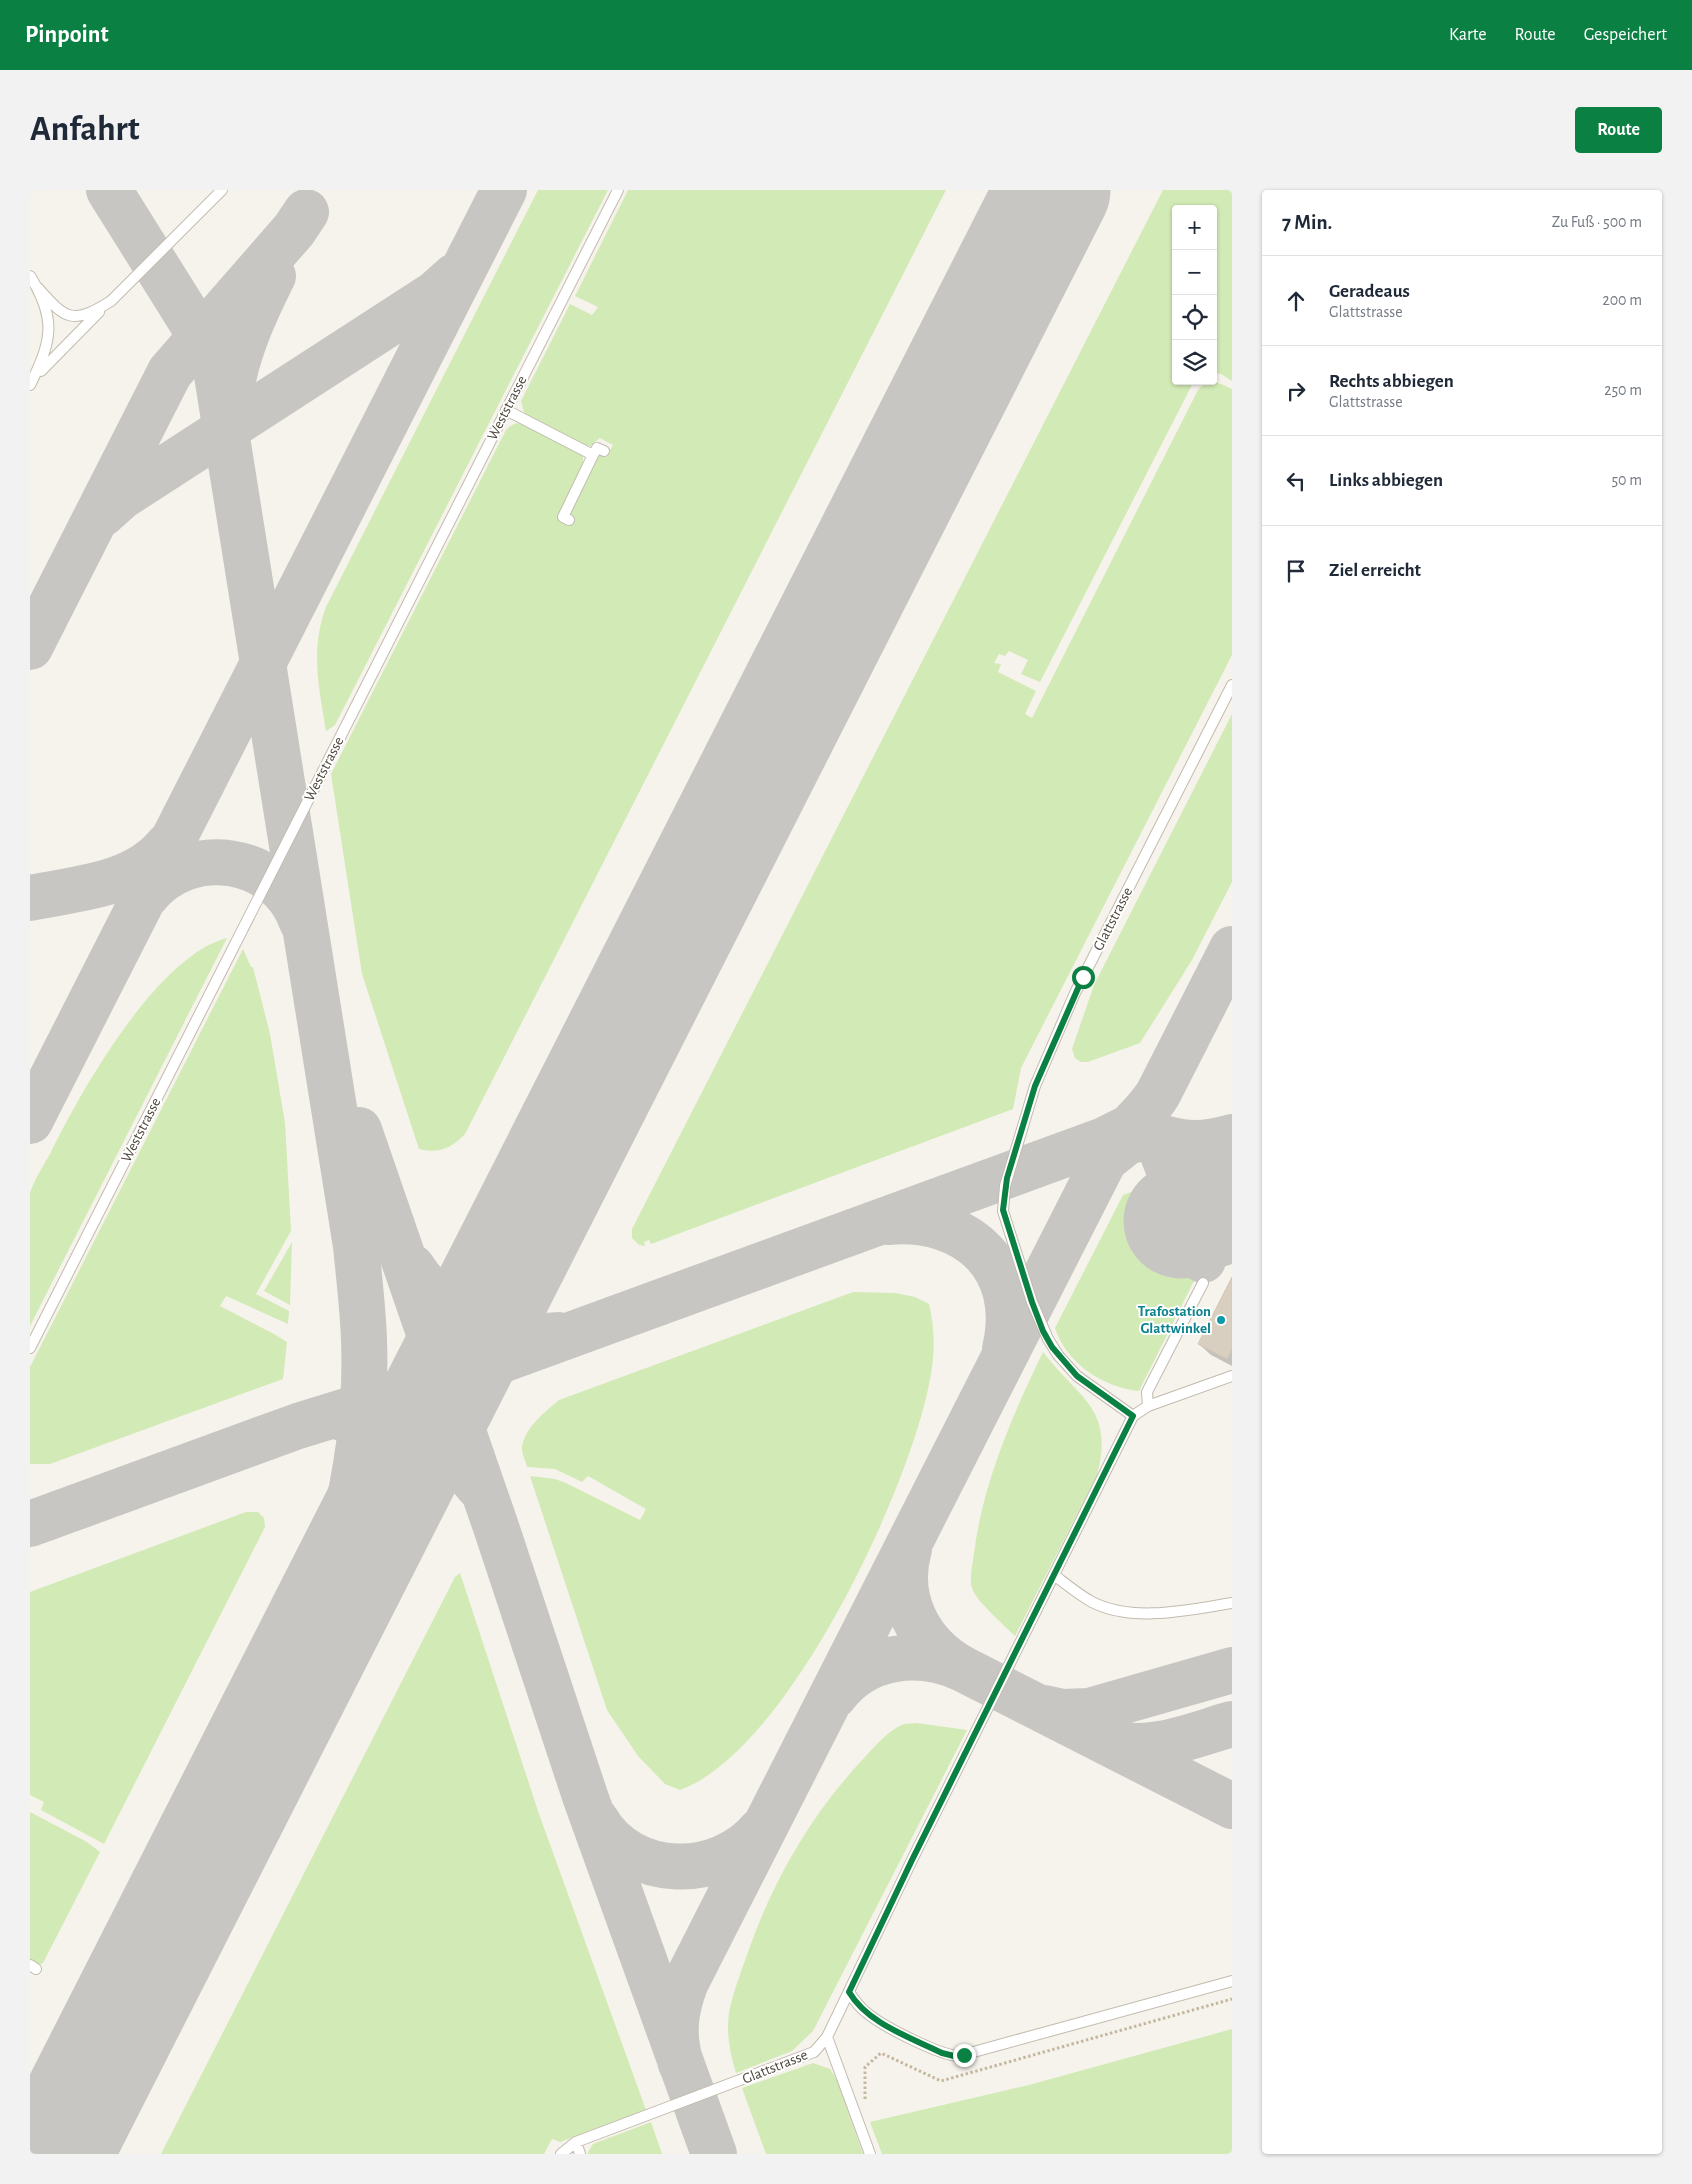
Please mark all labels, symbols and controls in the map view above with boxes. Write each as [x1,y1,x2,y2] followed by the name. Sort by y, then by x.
[25,23,109,47] text: Pinpoint
[1449,26,1486,44] text: Karte
[1514,26,1556,44] text: Route
[1584,26,1667,44] text: Gespeichert
[1575,107,1662,153] button: Route
[30,112,140,147] text: Anfahrt
[1172,205,1217,385] map controls
[1172,205,1217,250] button: +
[1282,212,1332,233] text: 7 Min.
[1552,214,1642,230] text: Zu Fuß · 500 m
[1172,250,1217,295] button: −
[1329,282,1410,301] text: Geradeaus
[1282,287,1310,315] icon: ahead
[1602,292,1642,308] text: 200 m
[1172,295,1217,340] button: locate
[1329,304,1403,320] text: Glattstrasse
[1172,340,1217,385] button: layers
[1329,372,1454,391] text: Rechts abbiegen
[484,373,530,443] street label: Weststrasse
[1282,377,1310,405] icon: right
[1604,382,1642,398] text: 250 m
[1329,394,1403,410] text: Glattstrasse
[1282,467,1310,495] icon: left
[1329,471,1443,490] text: Links abbiegen
[1611,472,1642,488] text: 50 m
[1282,557,1310,585] icon: arrive
[1329,561,1421,580] text: Ziel erreicht
[301,734,347,804] street label: Weststrasse
[1091,885,1135,953] street label: Glattstrasse
[1072,966,1095,989] route start
[118,1095,164,1165] street label: Weststrasse
[1138,1304,1211,1336] place label: Trafostation Glattwinkel
[1215,1314,1227,1326] marker: Trafostation Glattwinkel
[953,2044,976,2067] route end
[740,2047,810,2087] street label: Glattstrasse

